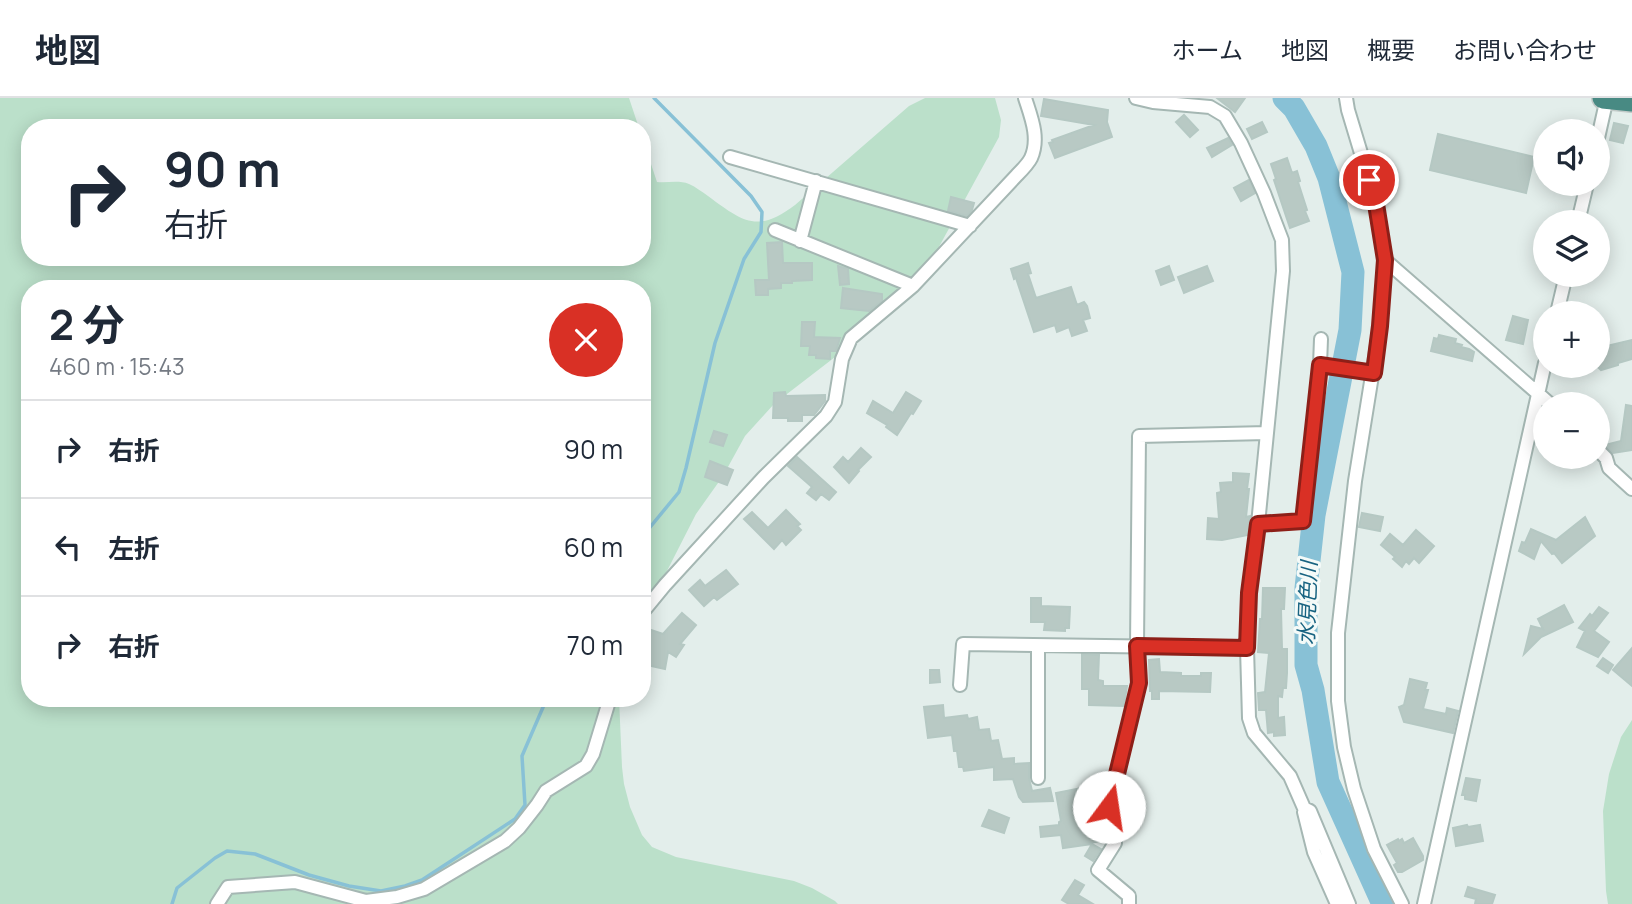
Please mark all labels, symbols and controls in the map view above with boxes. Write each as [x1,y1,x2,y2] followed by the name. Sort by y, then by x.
[35,27,101,72] text: 地図
[1172,33,1243,66] text: ホーム
[1281,33,1329,66] text: 地図
[1367,33,1415,66] text: 概要
[1453,33,1597,66] text: お問い合わせ
[1533,119,1610,469] map controls
[1533,119,1610,196] button: sound
[164,135,281,202] text: 90 m
[49,147,140,238] icon: right
[1339,150,1399,210] pin
[1350,161,1388,199] icon: arrive
[164,202,228,246] text: 右折
[1533,210,1610,287] button: layers
[49,295,124,353] text: 2 分
[1533,301,1610,378] button: +
[549,303,623,377] button: close
[49,350,185,382] text: 460 m · 15:43
[1533,392,1610,469] button: −
[49,430,87,468] icon: right
[564,431,623,467] text: 90 m
[108,432,160,468] text: 右折
[49,528,87,566] icon: left
[564,529,623,565] text: 60 m
[108,530,160,566] text: 左折
[1292,559,1323,645] water label: 水見色川
[49,626,87,664] icon: right
[567,627,623,663] text: 70 m
[108,628,160,664] text: 右折
[1072,770,1146,844] position arrow

